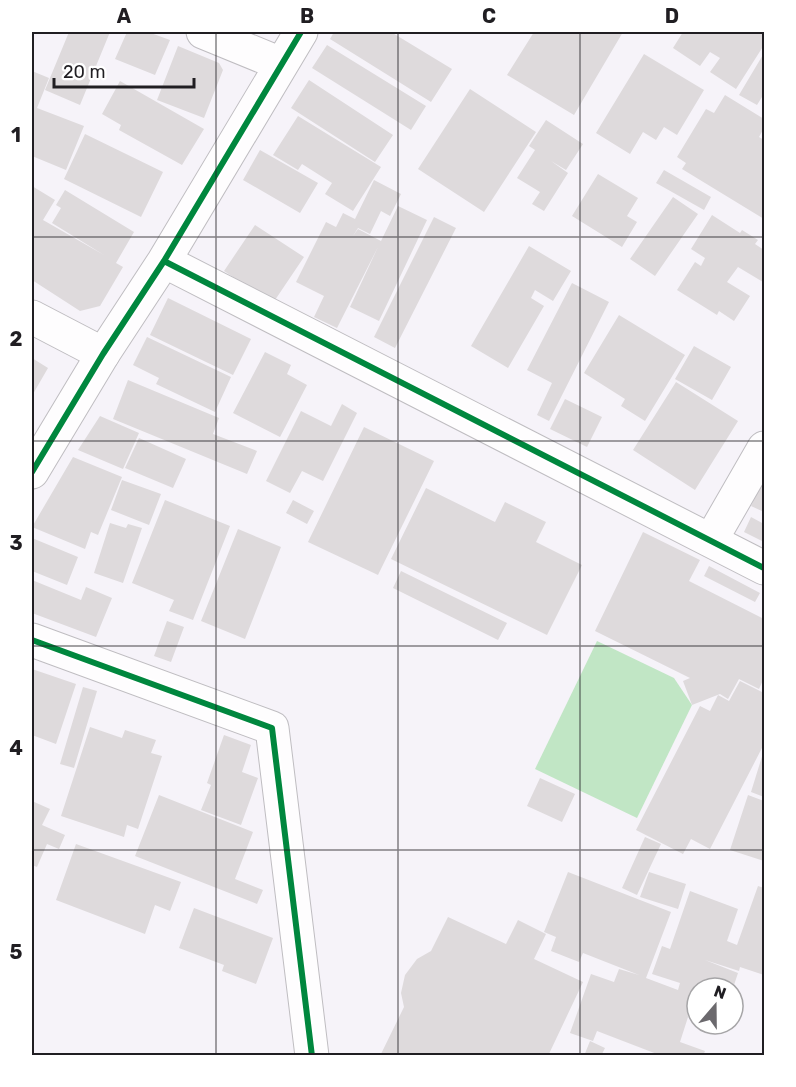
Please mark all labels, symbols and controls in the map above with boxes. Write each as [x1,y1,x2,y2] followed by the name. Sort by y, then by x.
[117,4,132,28] text: A
[300,4,314,28] text: B
[482,4,496,28] text: C
[665,4,679,28] text: D
[54,51,194,89] scale bar
[63,61,105,83] text: 20 m
[11,123,21,147] text: 1
[10,327,23,351] text: 2
[9,531,23,555] text: 3
[9,736,23,760] text: 4
[10,940,23,964] text: 5
[685,976,745,1036] north arrow
[711,981,729,1003] text: N

